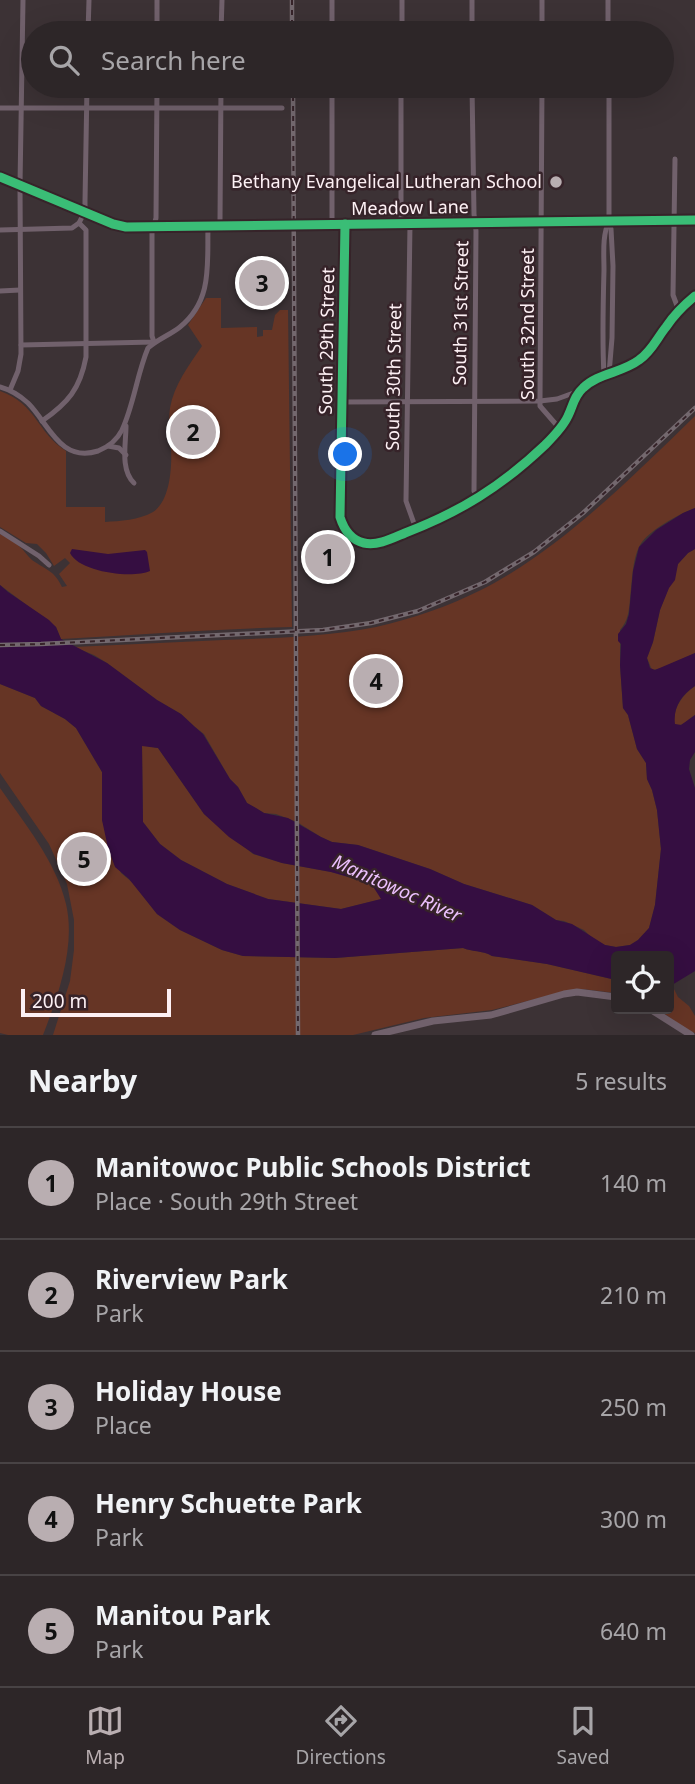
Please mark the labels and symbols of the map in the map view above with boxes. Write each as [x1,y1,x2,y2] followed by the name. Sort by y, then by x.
[231,169,542,193] place label: Bethany Evangelical Lutheran School
[548,174,564,190] marker: Bethany Evangelical Lutheran School
[351,194,469,220] street label: Meadow Lane
[447,240,473,386] street label: South 31st Street
[515,248,539,400] street label: South 32nd Street
[239,257,285,309] pin: 3
[313,267,339,415] street label: South 29th Street
[380,303,406,451] street label: South 30th Street
[170,406,216,458] pin: 2
[328,437,362,471] your location
[305,531,351,583] pin: 1
[353,655,399,707] pin: 4
[61,833,107,885] pin: 5
[328,848,467,929] water label: Manitowoc River
[21,986,172,1018] scale bar

